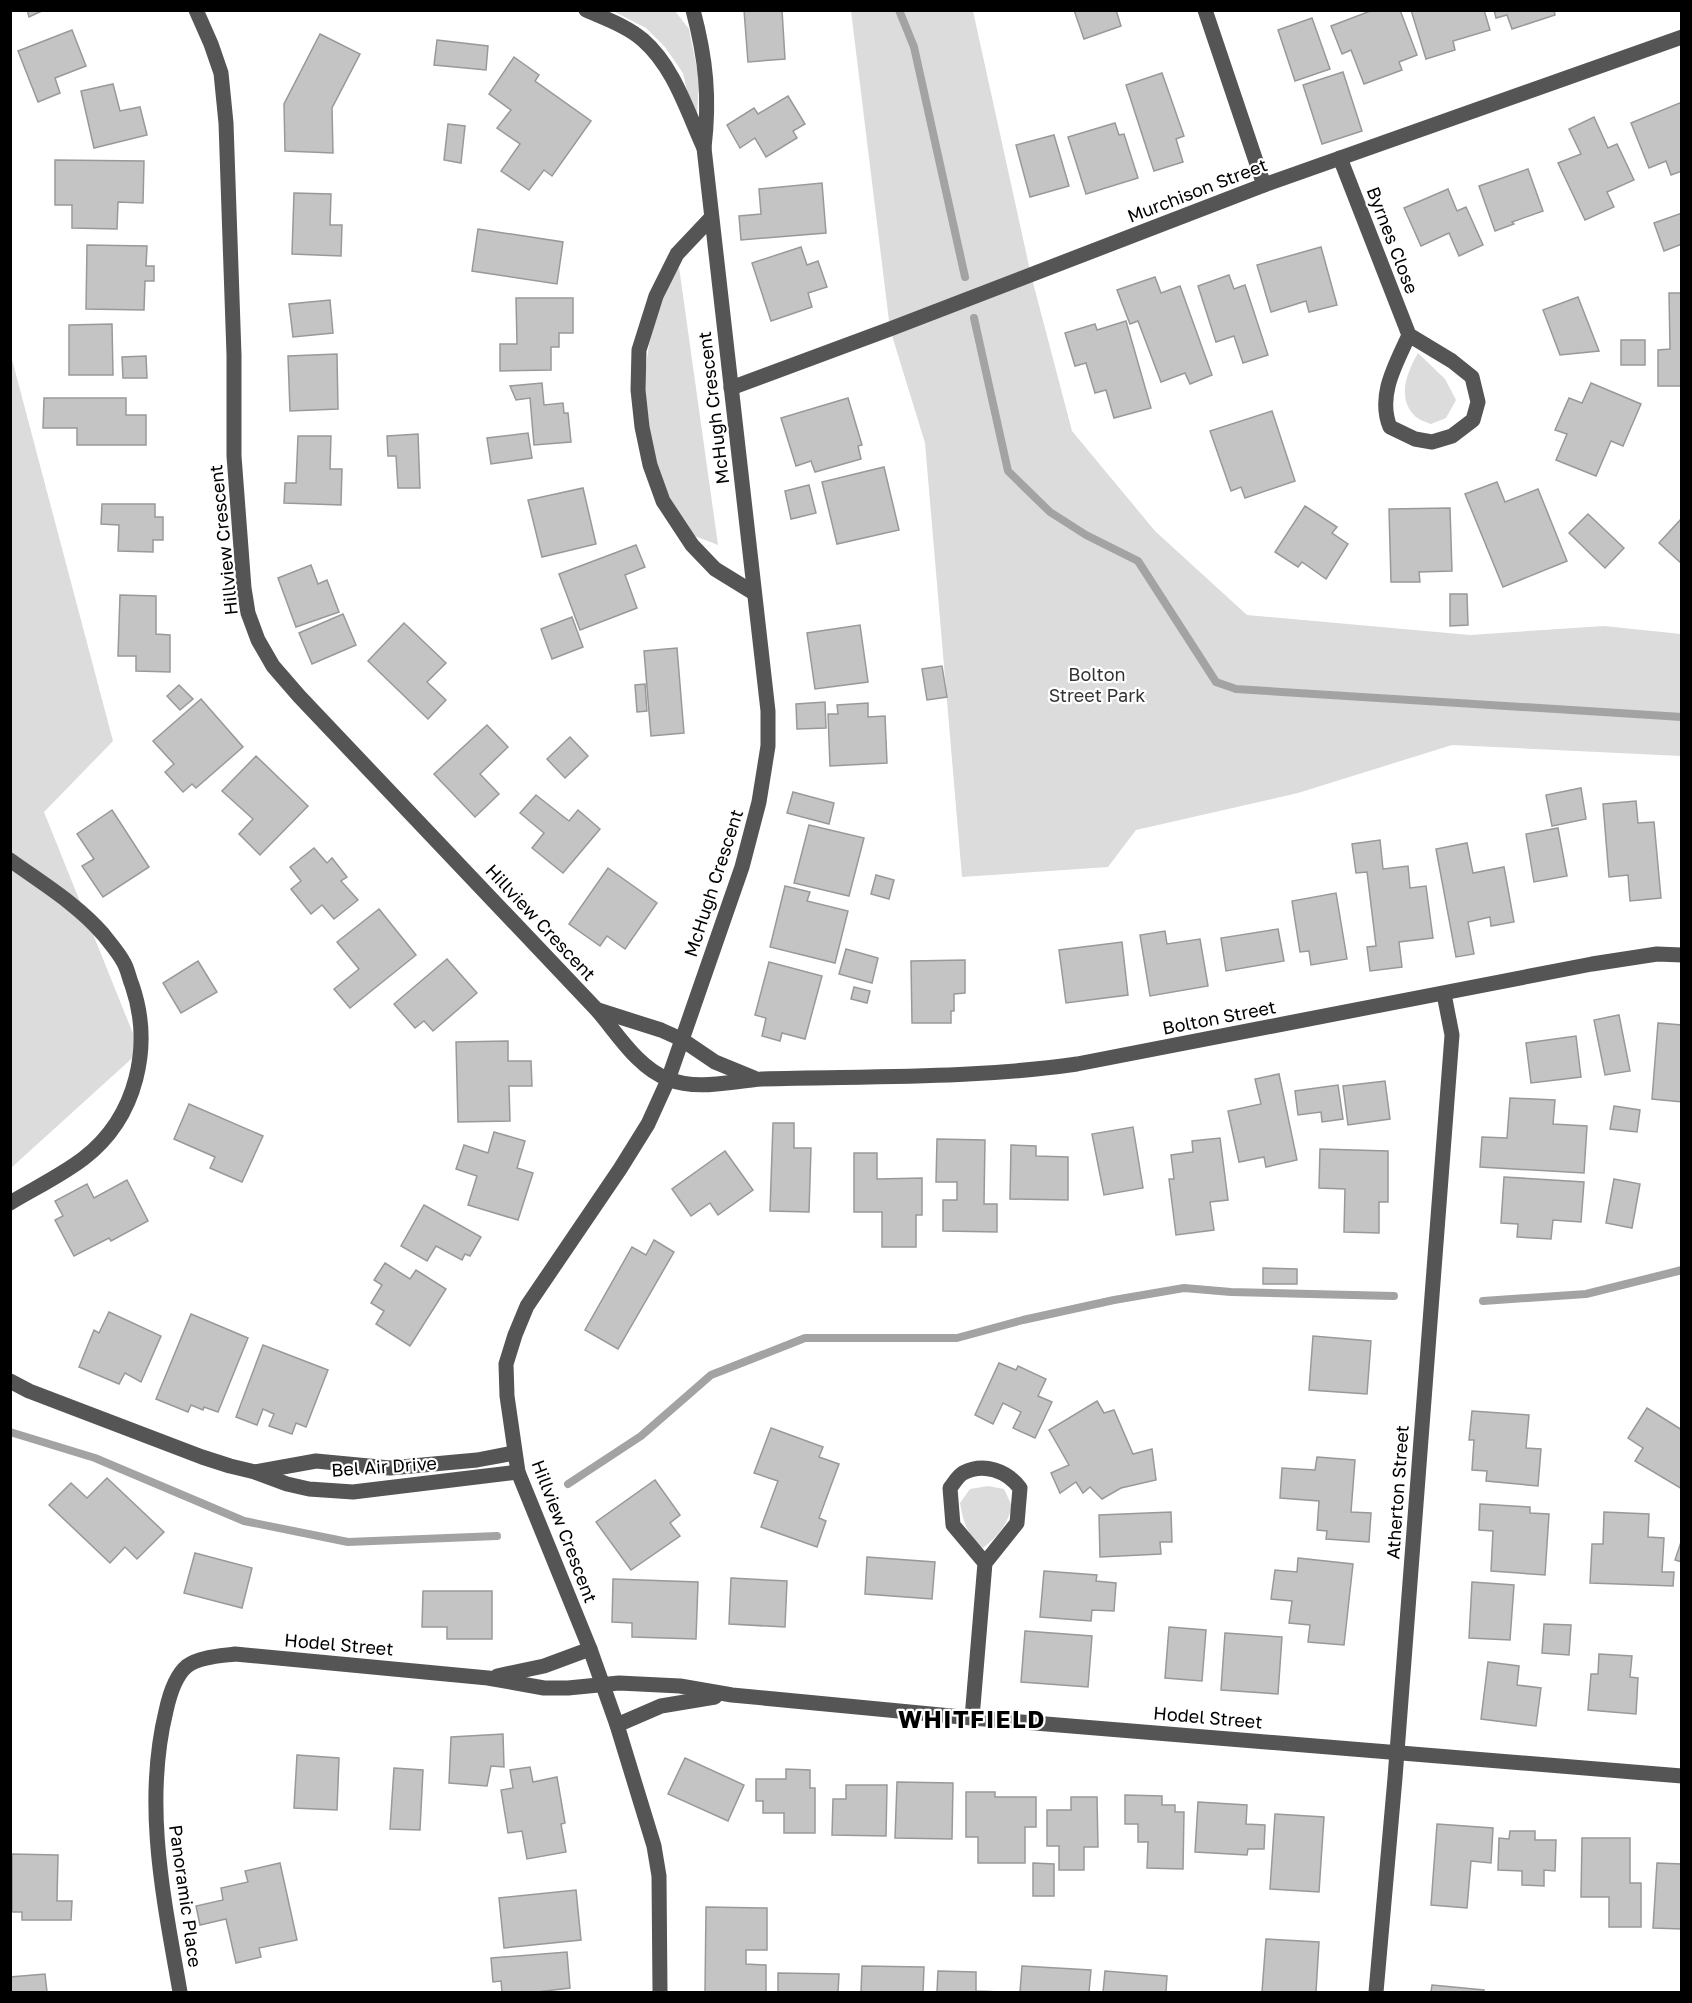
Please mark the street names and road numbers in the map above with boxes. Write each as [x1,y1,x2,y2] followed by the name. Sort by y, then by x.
[1124,153,1270,227] street label: Murchison Street
[1362,183,1424,297] street label: Byrnes Close
[693,330,733,486] street label: McHugh Crescent
[204,464,242,616] street label: Hillview Crescent
[679,806,747,960] street label: McHugh Crescent
[481,859,601,985] street label: Hillview Crescent
[1160,995,1278,1039] street label: Bolton Street
[1381,1424,1413,1560] street label: Atherton Street
[330,1451,438,1481] street label: Bel Air Drive
[528,1456,602,1606] street label: Hillview Crescent
[283,1628,395,1660] street label: Hodel Street
[1152,1701,1264,1733] street label: Hodel Street
[165,1823,207,1969] street label: Panoramic Place

